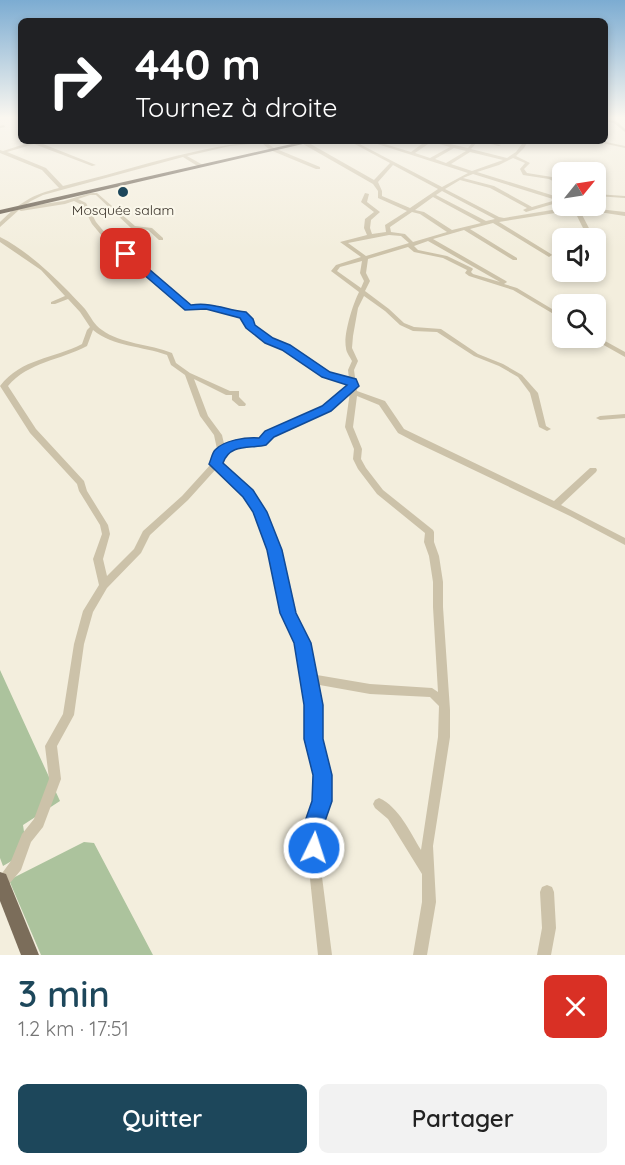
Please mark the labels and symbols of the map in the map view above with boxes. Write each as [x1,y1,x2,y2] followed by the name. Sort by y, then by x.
[552,162,606,216] north arrow
[116,185,130,199] marker: Mosquée salam
[72,201,174,219] place label: Mosquée salam
[100,228,151,279] pin
[282,816,346,880] position arrow

